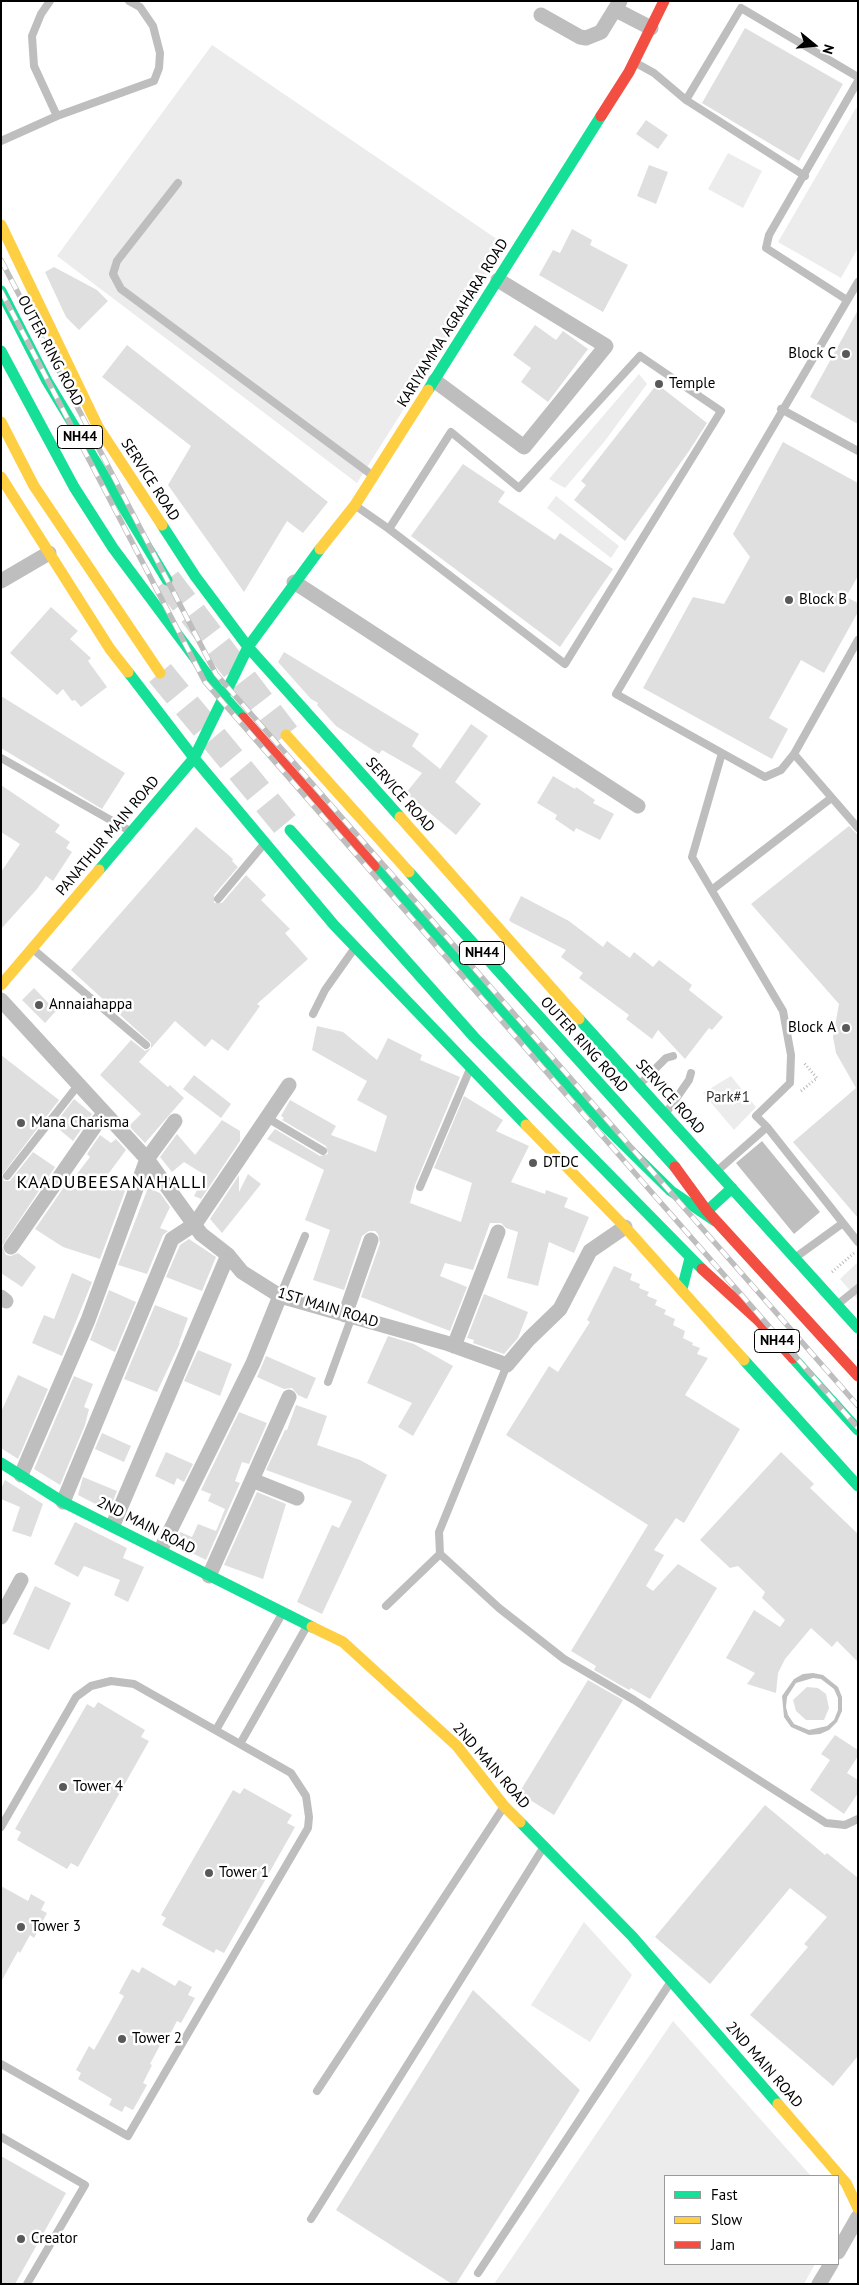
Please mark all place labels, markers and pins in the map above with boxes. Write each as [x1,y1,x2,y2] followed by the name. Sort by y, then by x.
[788,345,836,363] place label: Block C
[840,348,852,360] marker: Block C
[669,375,715,393] place label: Temple
[653,378,665,390] marker: Temple
[799,591,847,609] place label: Block B
[783,594,795,606] marker: Block B
[49,996,132,1014] place label: Annaiahappa
[33,999,45,1011] marker: Annaiahappa
[788,1019,836,1037] place label: Block A
[840,1022,852,1034] marker: Block A
[31,1114,129,1132] place label: Mana Charisma
[15,1117,27,1129] marker: Mana Charisma
[543,1154,579,1172] place label: DTDC
[527,1157,539,1169] marker: DTDC
[73,1778,123,1796] place label: Tower 4
[57,1781,69,1793] marker: Tower 4
[219,1864,269,1882] place label: Tower 1
[203,1867,215,1879] marker: Tower 1
[31,1918,81,1936] place label: Tower 3
[15,1921,27,1933] marker: Tower 3
[132,2030,182,2048] place label: Tower 2
[116,2033,128,2045] marker: Tower 2
[31,2230,78,2248] place label: Creator
[15,2233,27,2245] marker: Creator

